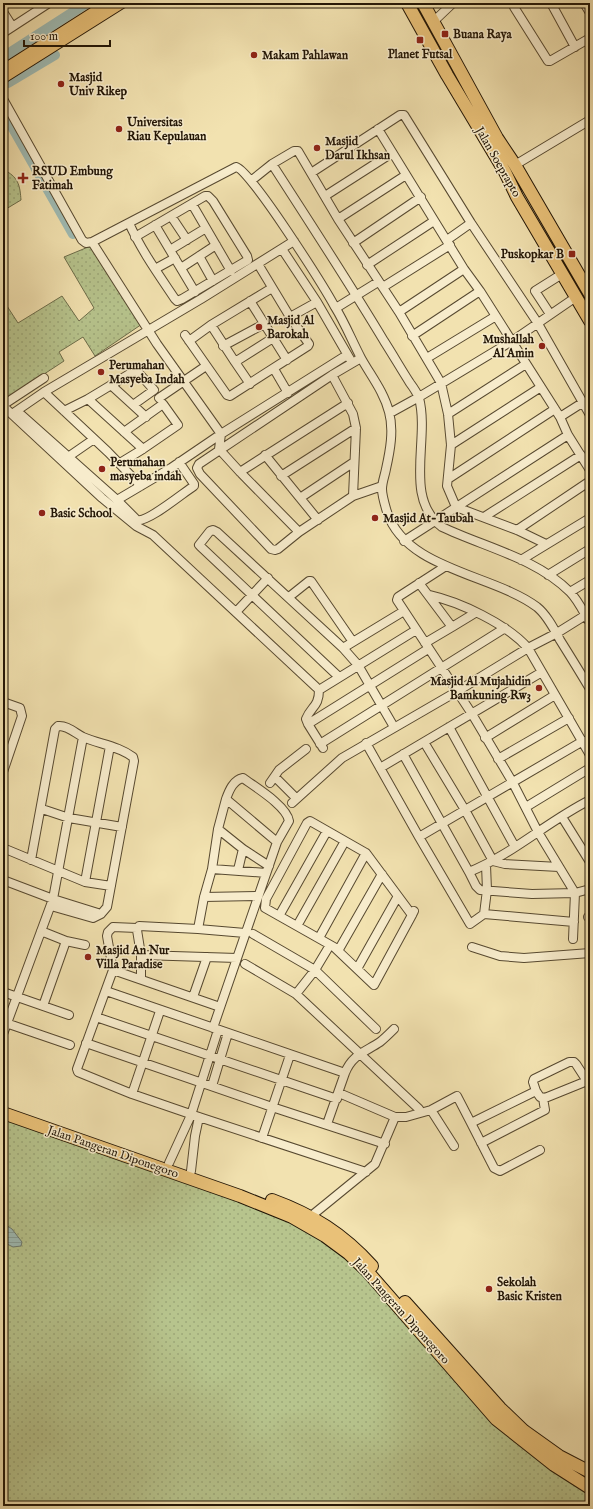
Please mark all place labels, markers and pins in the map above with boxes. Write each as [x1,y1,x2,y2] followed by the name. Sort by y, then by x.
[453,27,512,43] place label: Buana Raya
[440,29,450,39] marker: Buana Raya
[415,35,425,45] marker: Planet Futsal
[388,47,453,62] place label: Planet Futsal
[262,48,349,63] place label: Makam Pahlawan
[249,50,259,60] marker: Makam Pahlawan
[68,70,127,100] place label: Masjid Univ Rikep
[56,79,66,89] marker: Masjid Univ Rikep
[126,115,207,145] place label: Universitas Riau Kepulauan
[114,124,124,134] marker: Universitas Riau Kepulauan
[325,134,391,163] place label: Masjid Darul Ikhsan
[312,143,322,153] marker: Masjid Darul Ikhsan
[32,164,113,193] place label: RSUD Embung Fatimah
[17,172,29,184] marker: RSUD Embung Fatimah
[501,247,564,263] place label: Puskopkar B
[567,249,577,259] marker: Puskopkar B
[267,313,315,342] place label: Masjid Al Barokah
[254,322,264,332] marker: Masjid Al Barokah
[483,332,535,361] place label: Mushallah Al Amin
[537,341,547,351] marker: Mushallah Al Amin
[109,358,185,388] place label: Perumahan Masyeba Indah
[96,367,106,377] marker: Perumahan Masyeba Indah
[110,455,182,485] place label: Perumahan masyeba indah
[97,464,107,474] marker: Perumahan masyeba indah
[50,506,113,521] place label: Basic School
[37,508,47,518] marker: Basic School
[383,511,474,527] place label: Masjid At-Taubah
[370,513,380,523] marker: Masjid At-Taubah
[430,674,532,704] place label: Masjid Al Mujahidin Bamkuning Rw3
[534,683,544,693] marker: Masjid Al Mujahidin Bamkuning Rw3
[95,943,170,972] place label: Masjid An Nur Villa Paradise
[83,952,93,962] marker: Masjid An Nur Villa Paradise
[497,1275,562,1304] place label: Sekolah Basic Kristen
[484,1284,494,1294] marker: Sekolah Basic Kristen

